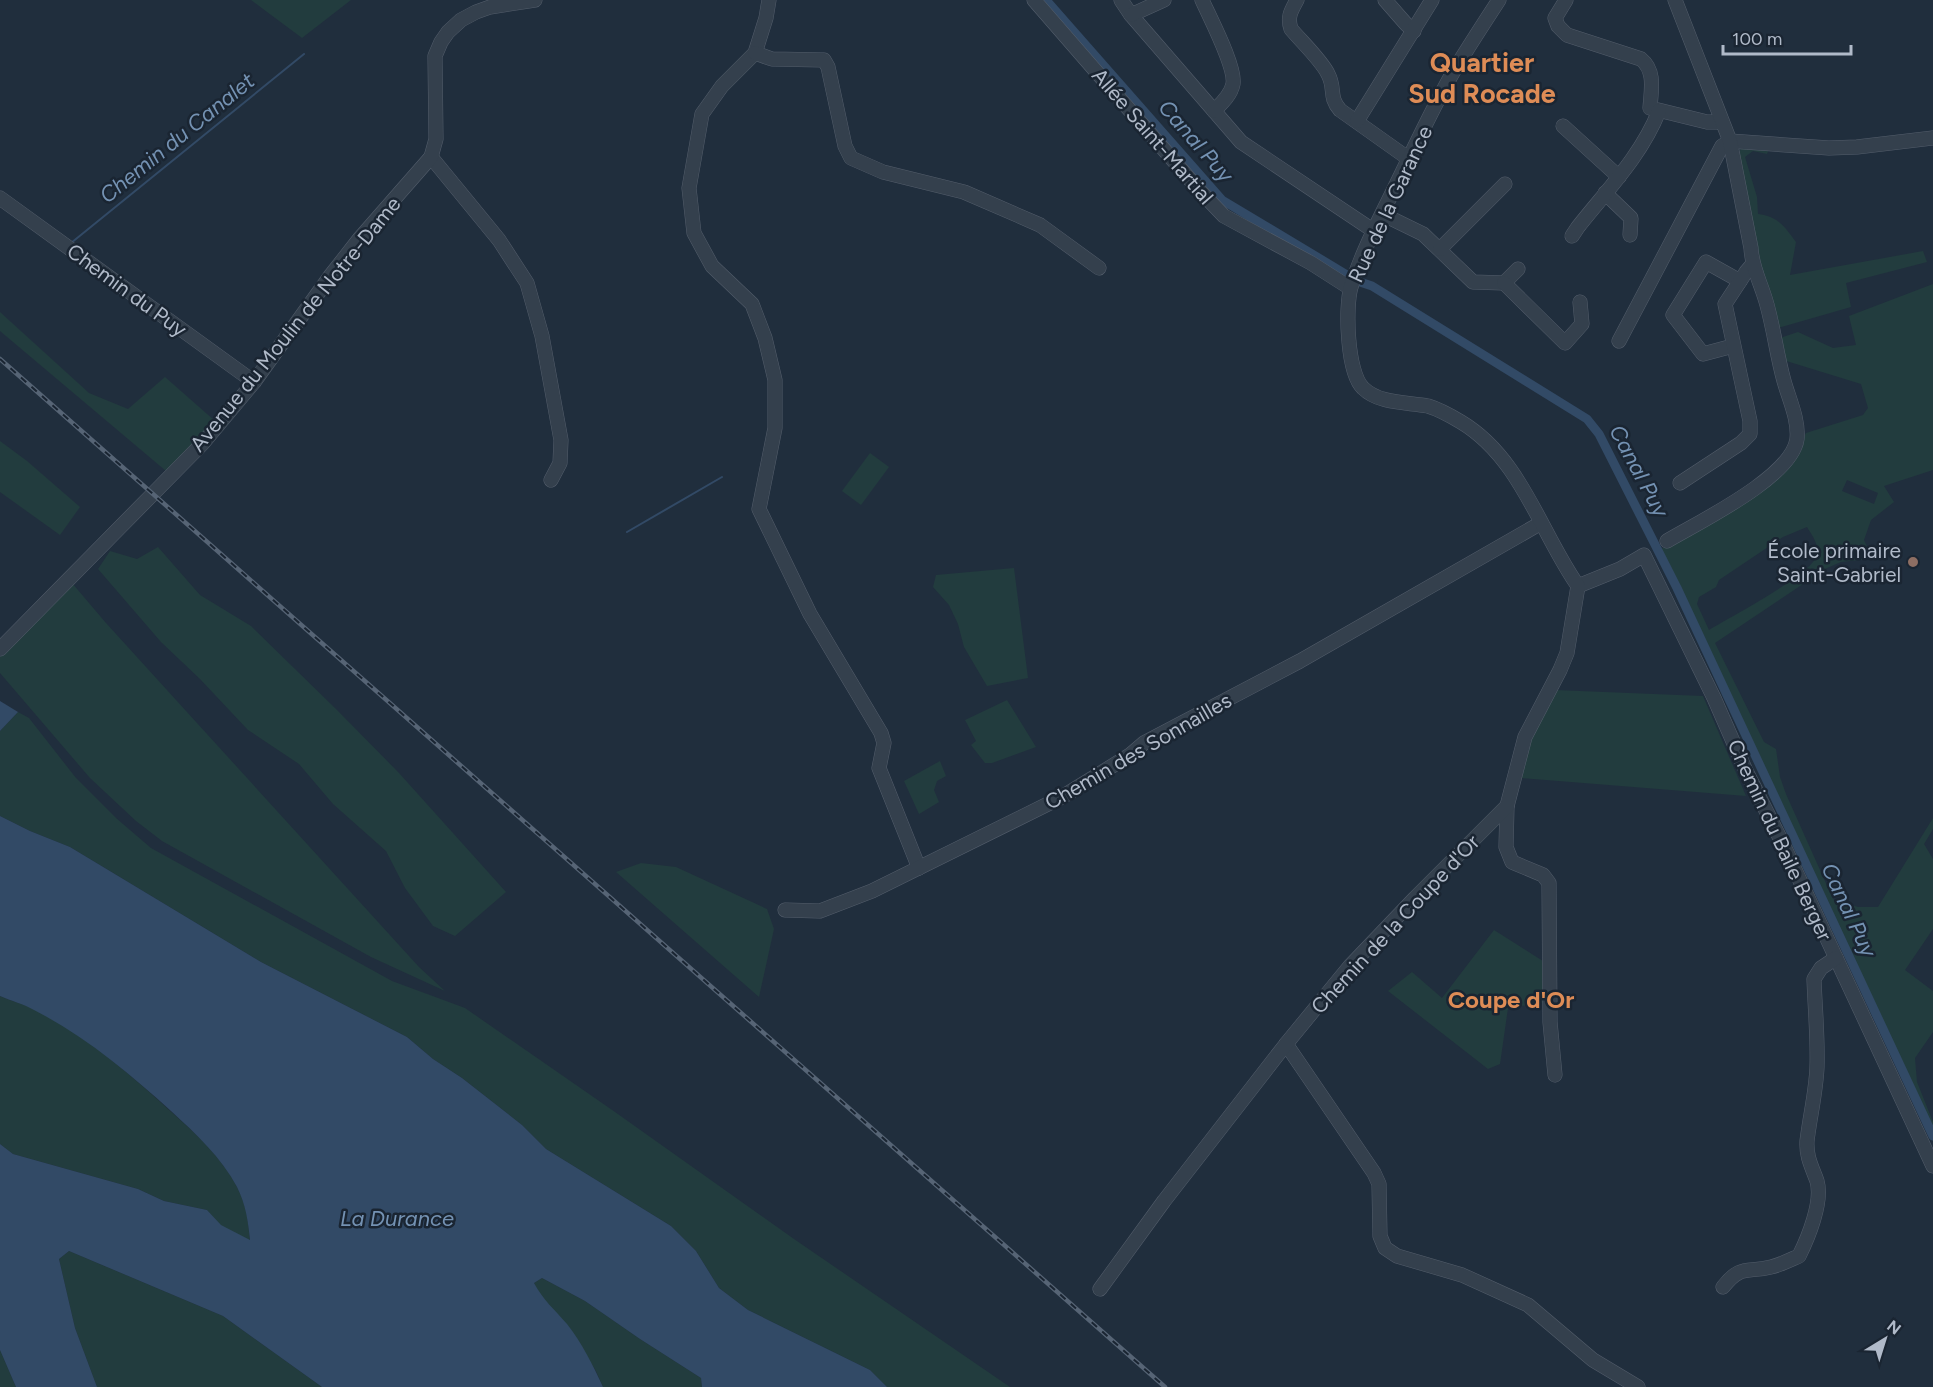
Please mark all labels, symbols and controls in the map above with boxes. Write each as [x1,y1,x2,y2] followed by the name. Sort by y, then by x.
[1723,18,1850,56] scale bar
[1732,28,1782,50] text: 100 m
[1408,46,1556,110] district label: Quartier Sud Rocade
[1087,63,1219,209] street label: Allée Saint-Martial
[94,67,260,209] water label: Chemin du Canalet
[1153,94,1240,189] water label: Canal Puy
[1343,122,1437,286] street label: Rue de la Garance
[184,192,406,456] street label: Avenue du Moulin de Notre-Dame
[62,238,192,342] street label: Chemin du Puy
[1603,420,1675,523] water label: Canal Puy
[1767,538,1901,587] place label: École primaire Saint-Gabriel
[1906,555,1920,569] marker: École primaire Saint-Gabriel
[1040,687,1236,815] street label: Chemin des Sonnailles
[1722,735,1838,945] street label: Chemin du Baile Berger
[1306,829,1484,1019] street label: Chemin de la Coupe d'Or
[1815,859,1883,963] water label: Canal Puy
[1448,985,1574,1014] district label: Coupe d'Or
[340,1205,454,1232] water label: La Durance
[1855,1309,1915,1369] north arrow
[1883,1316,1905,1339] text: N

